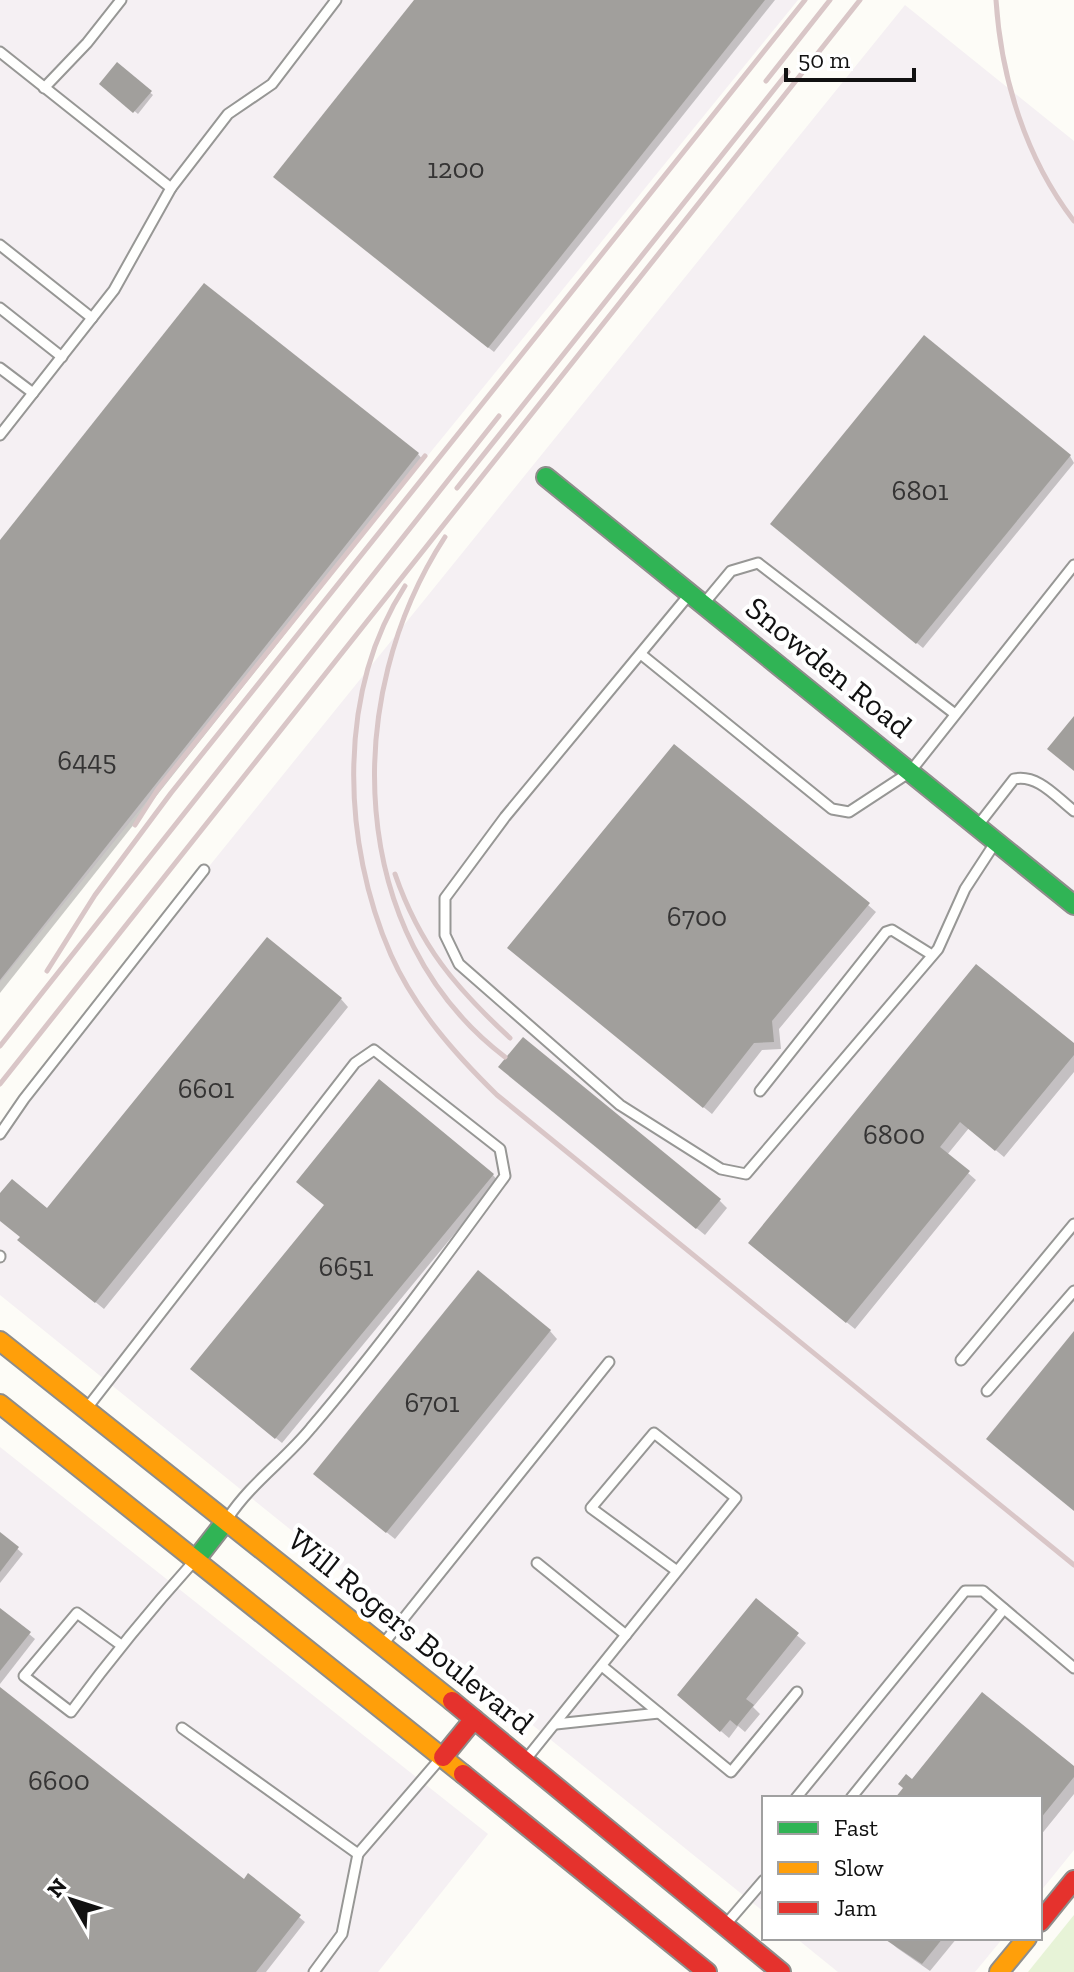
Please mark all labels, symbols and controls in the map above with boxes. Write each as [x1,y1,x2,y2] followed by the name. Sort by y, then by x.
[786,32,914,82] scale bar
[798,45,851,74] text: 50 m
[427,152,485,185] house number: 1200
[892,474,949,507] house number: 6801
[738,588,920,746] street label: Snowden Road
[57,744,117,777] house number: 6445
[667,900,727,933] house number: 6700
[178,1072,235,1105] house number: 6601
[863,1118,925,1151] house number: 6800
[319,1250,374,1283] house number: 6651
[405,1386,460,1419] house number: 6701
[280,1520,542,1742] street label: Will Rogers Boulevard
[28,1764,90,1797] house number: 6600
[762,1796,1042,1940] legend
[834,1813,878,1842] text: Fast
[834,1853,884,1882] text: Slow
[32,1860,112,1940] north arrow
[41,1873,73,1903] text: N
[834,1893,877,1922] text: Jam

